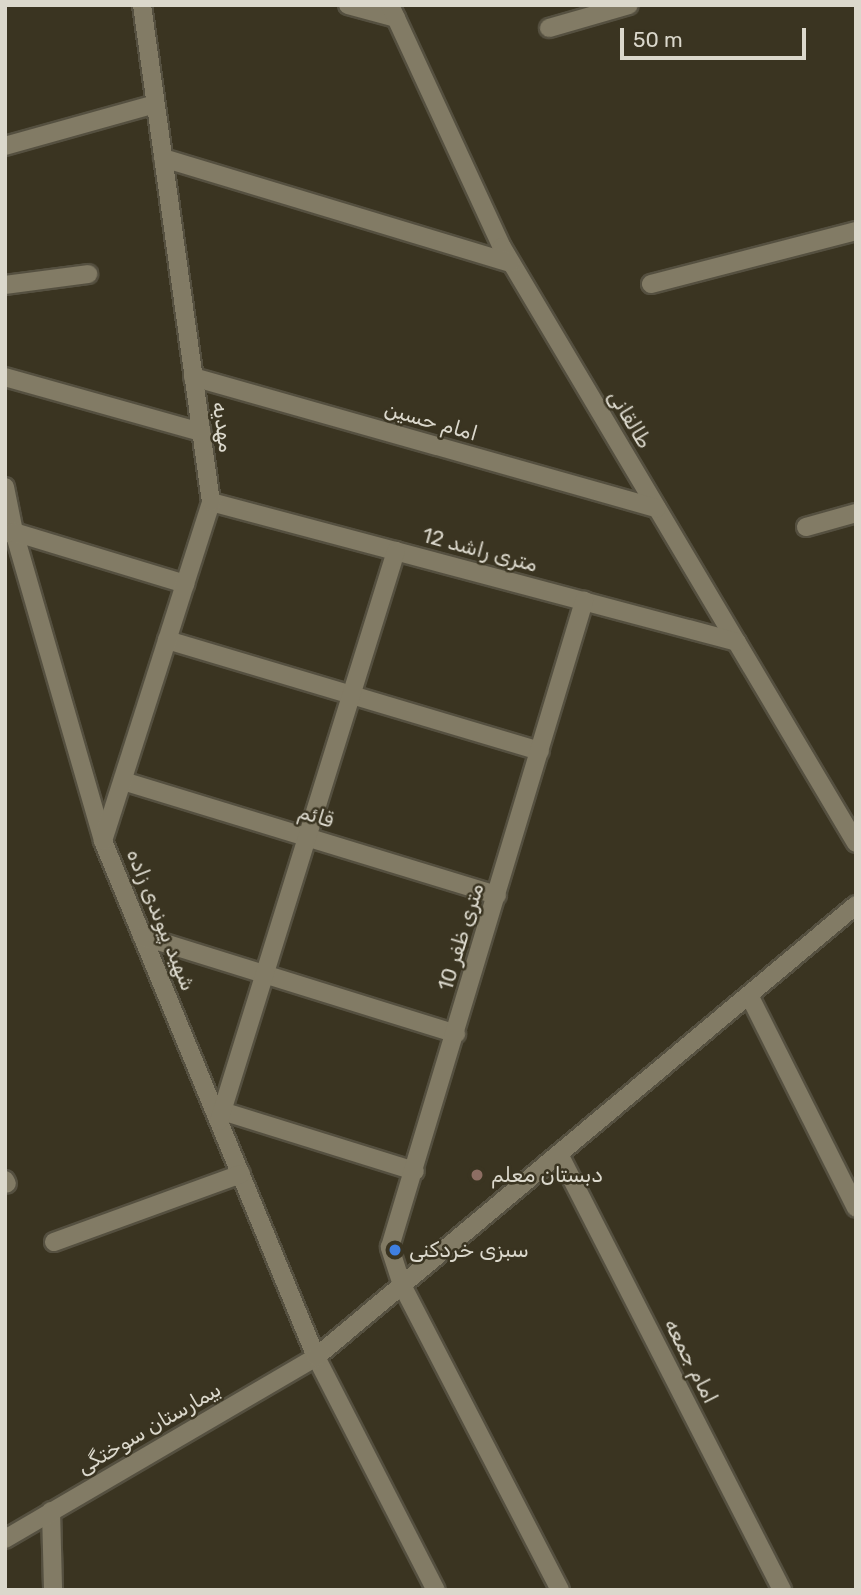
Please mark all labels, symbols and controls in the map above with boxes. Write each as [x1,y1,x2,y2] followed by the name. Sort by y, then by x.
[623,14,808,58] scale bar
[633,27,683,52] text: 50 m
[603,385,657,453] street label: طالقانی
[382,396,480,446] street label: امام حسین
[207,400,239,454] street label: مهدیه
[420,522,540,578] street label: 12 متری راشد
[295,799,337,833] street label: قائم
[121,845,201,995] street label: شهید پیوندی زاده
[433,880,489,994] street label: 10 متری ظفر
[491,1162,603,1188] place label: دبستان معلم
[469,1167,485,1183] marker: دبستان معلم
[409,1237,529,1263] place label: سبزی خردکنی
[387,1242,403,1258] marker: سبزی خردکنی
[659,1314,723,1408] street label: امام جمعه
[73,1377,225,1479] street label: بیمارستان سوختگی

